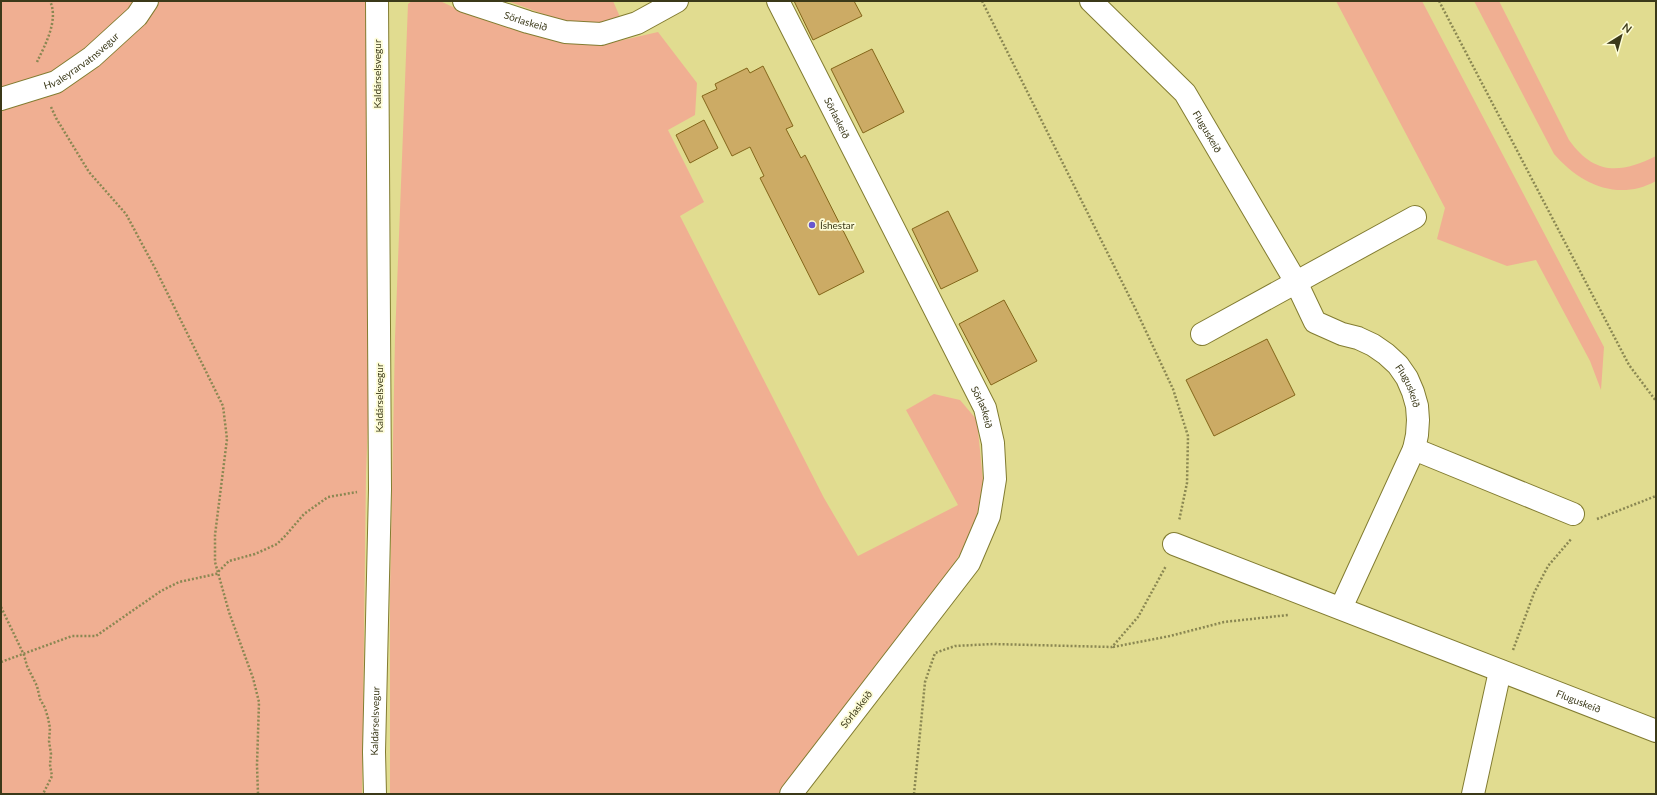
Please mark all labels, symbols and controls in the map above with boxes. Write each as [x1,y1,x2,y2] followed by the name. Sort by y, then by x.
[503,9,549,33] street label: Sörlaskeið
[1601,16,1641,56] north arrow
[1620,20,1635,35] text: N
[42,29,121,92] street label: Hvaleyrarvatnsvegur
[371,39,383,109] street label: Kaldárselsvegur
[822,95,853,141] street label: Sörlaskeið
[1190,108,1225,155] street label: Fluguskeið
[820,219,855,231] place label: Íshestar
[807,220,817,230] marker: Íshestar
[1393,362,1423,409] street label: Fluguskeið
[373,363,385,433] street label: Kaldárselsvegur
[969,384,996,430] street label: Sörlaskeið
[368,686,382,756] street label: Kaldárselsvegur
[1555,687,1603,715] street label: Fluguskeið
[838,688,875,730] street label: Sörlaskeið

